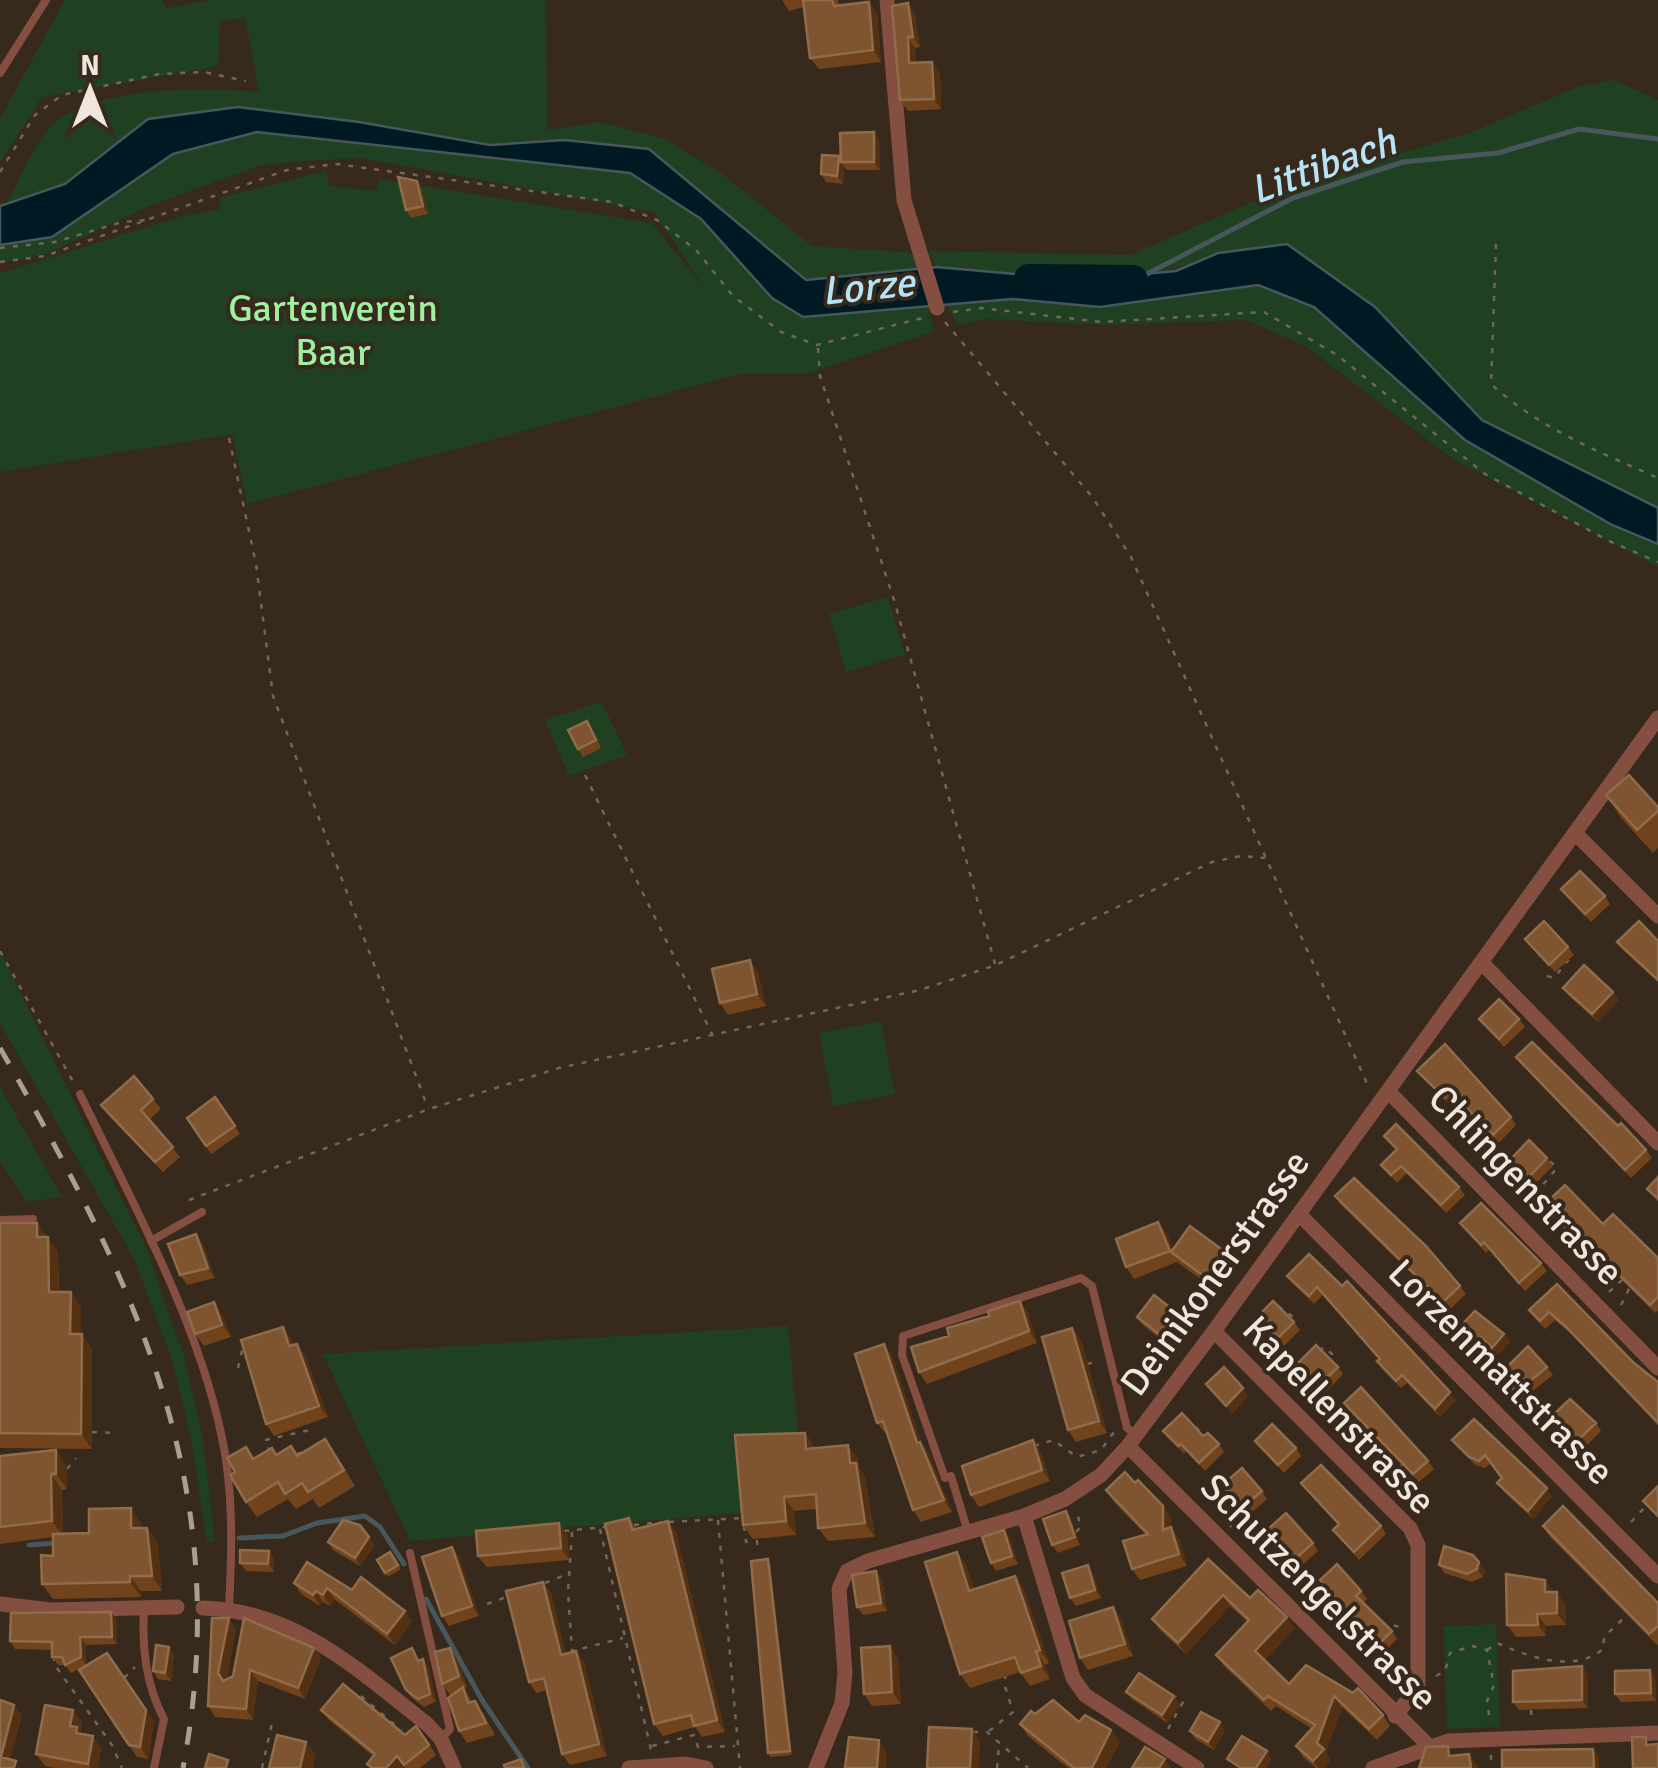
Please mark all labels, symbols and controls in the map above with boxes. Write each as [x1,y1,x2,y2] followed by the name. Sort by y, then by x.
[40,40,140,140] north arrow
[80,49,100,83] text: N
[1243,116,1404,215] water label: Littibach
[819,257,919,317] water label: Lorze
[228,285,438,376] park label: Gartenverein Baar
[1419,1075,1633,1295] street label: Chlingenstrasse
[1110,1141,1320,1405] street label: Deinikonerstrasse
[1378,1249,1624,1495] street label: Lorzenmattstrasse
[1233,1306,1445,1524] street label: Kapellenstrasse
[1191,1464,1447,1720] street label: Schutzengelstrasse

